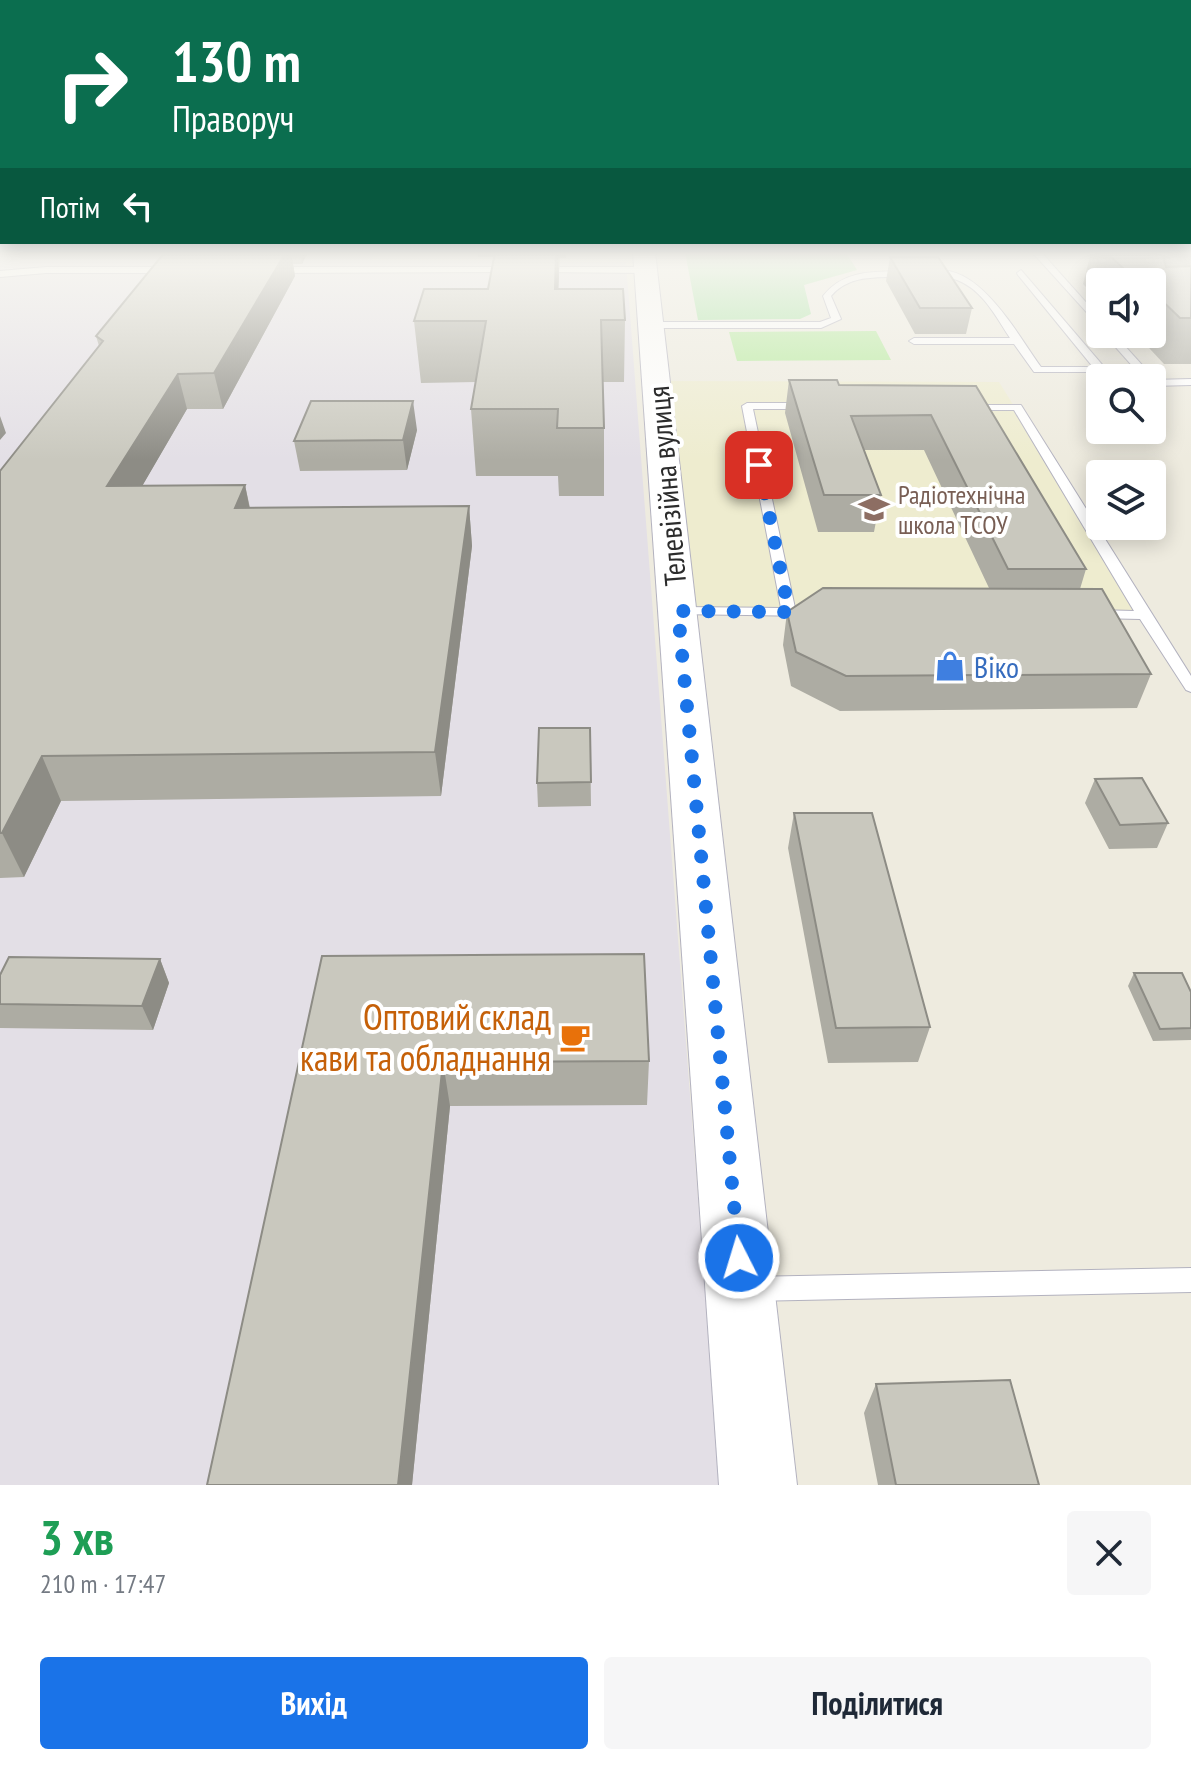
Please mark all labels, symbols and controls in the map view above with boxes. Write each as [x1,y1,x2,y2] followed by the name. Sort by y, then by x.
[172,25,301,97] text: 130 m
[40,32,144,136] icon: right
[172,95,294,142] text: Праворуч
[116,184,160,228] icon: left
[40,187,100,226] text: Потім
[1086,268,1166,540] map controls
[1086,268,1166,348] button: sound
[1086,364,1166,444] button: search
[638,385,694,587] street label: Телевізійна вулиця
[725,431,793,499] pin
[737,443,781,487] icon: arrive
[1086,460,1166,540] button: layers
[898,478,1025,541] place label: Радіотехнічна школа ТСОУ
[857,492,891,526] school or university icon: Радіотехнічна школа ТСОУ
[974,647,1019,686] place label: Віко
[933,649,967,683] shop icon: Віко
[300,993,551,1081] place label: Оптовий склад кави та обладнання
[558,1020,592,1054] cafe icon: Оптовий склад кави та обладнання
[697,1216,781,1300] position arrow
[40,1506,114,1568] text: 3 хв
[1067,1511,1151,1595] button: close
[40,1567,166,1600] text: 210 m · 17:47
[40,1657,588,1749] button: Вихід
[604,1657,1151,1749] button: Поділитися

